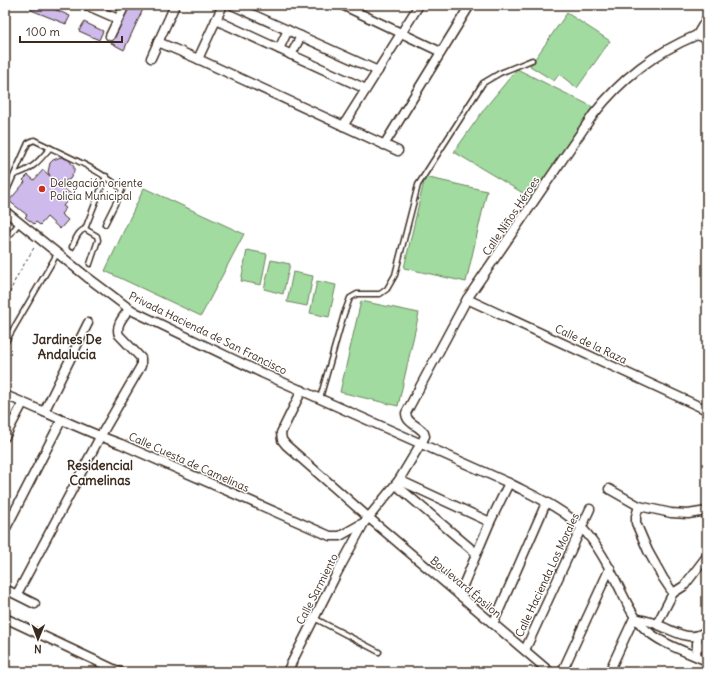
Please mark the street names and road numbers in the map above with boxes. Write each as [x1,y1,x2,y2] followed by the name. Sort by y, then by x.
[479,174,543,258] street label: Calle Niños Héroes
[127,289,289,377] street label: Privada Hacienda de San Francisco
[553,321,629,367] street label: Calle de la Raza
[127,429,251,495] street label: Calle Cuesta de Camelinas
[512,511,582,639] street label: Calle Hacienda Los Morales
[293,551,341,627] street label: Calle Sarmiento
[428,552,505,621] street label: Boulevard Épsilon

